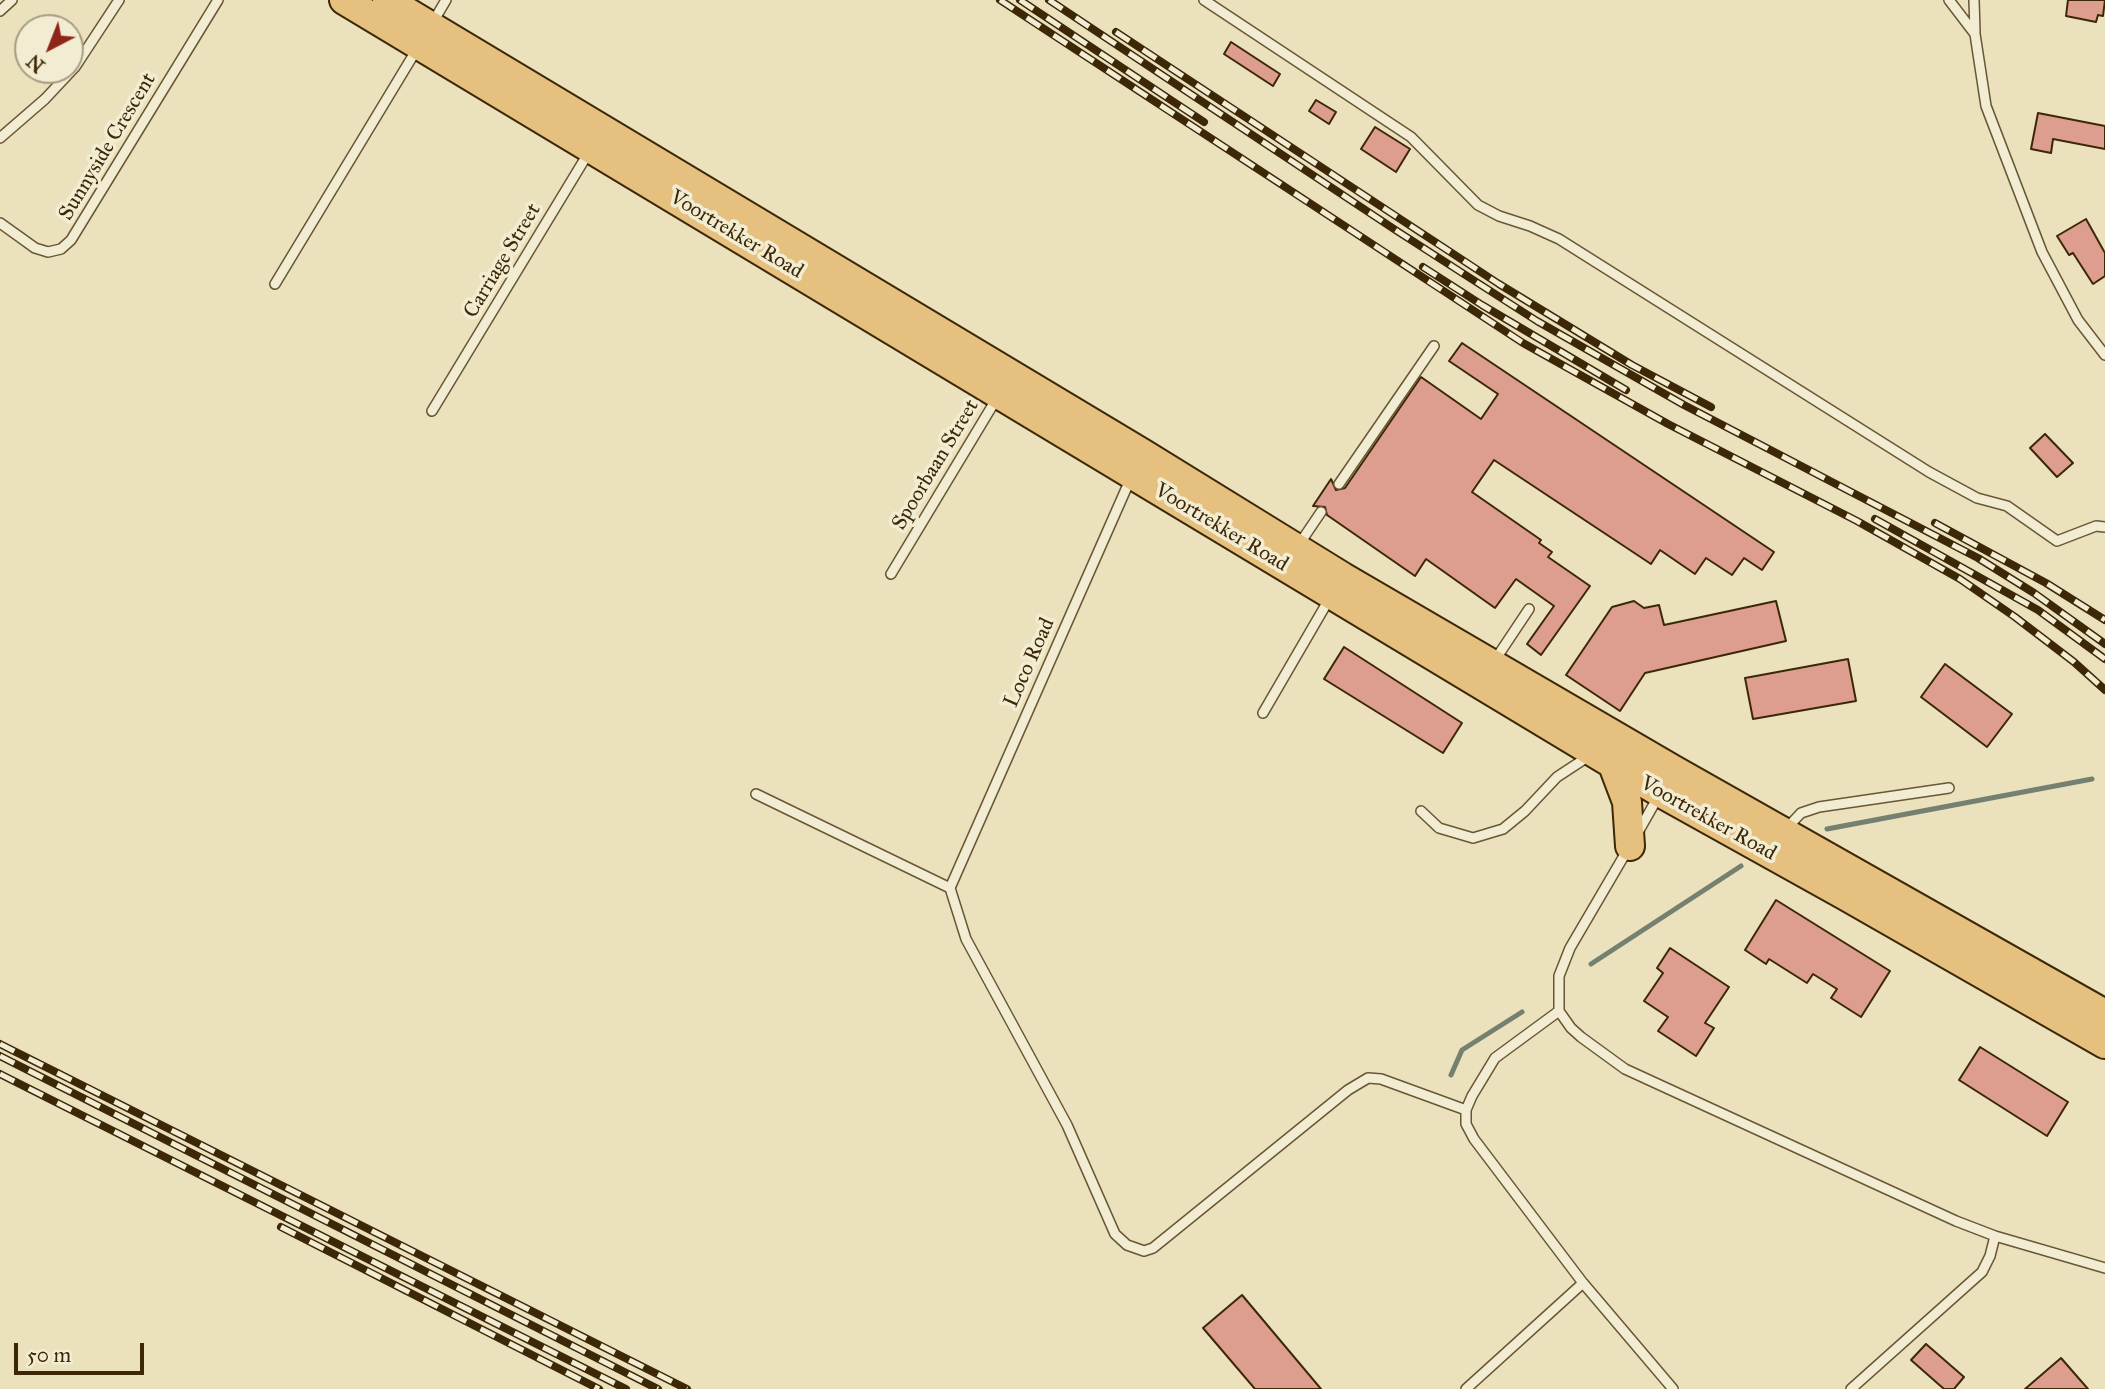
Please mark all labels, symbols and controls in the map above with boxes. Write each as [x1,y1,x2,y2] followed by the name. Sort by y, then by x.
[14,14,84,84] north arrow
[22,50,50,77] text: N
[54,69,162,225] street label: Sunnyside Crescent
[665,185,807,285] street label: Voortrekker Road
[459,199,547,323] street label: Carriage Street
[887,395,985,535] street label: Spoorbaan Street
[1150,478,1292,578] street label: Voortrekker Road
[999,614,1061,712] street label: Loco Road
[1636,771,1780,867] street label: Voortrekker Road
[18,1330,147,1374] scale bar
[27,1342,71,1368] text: 50 m

